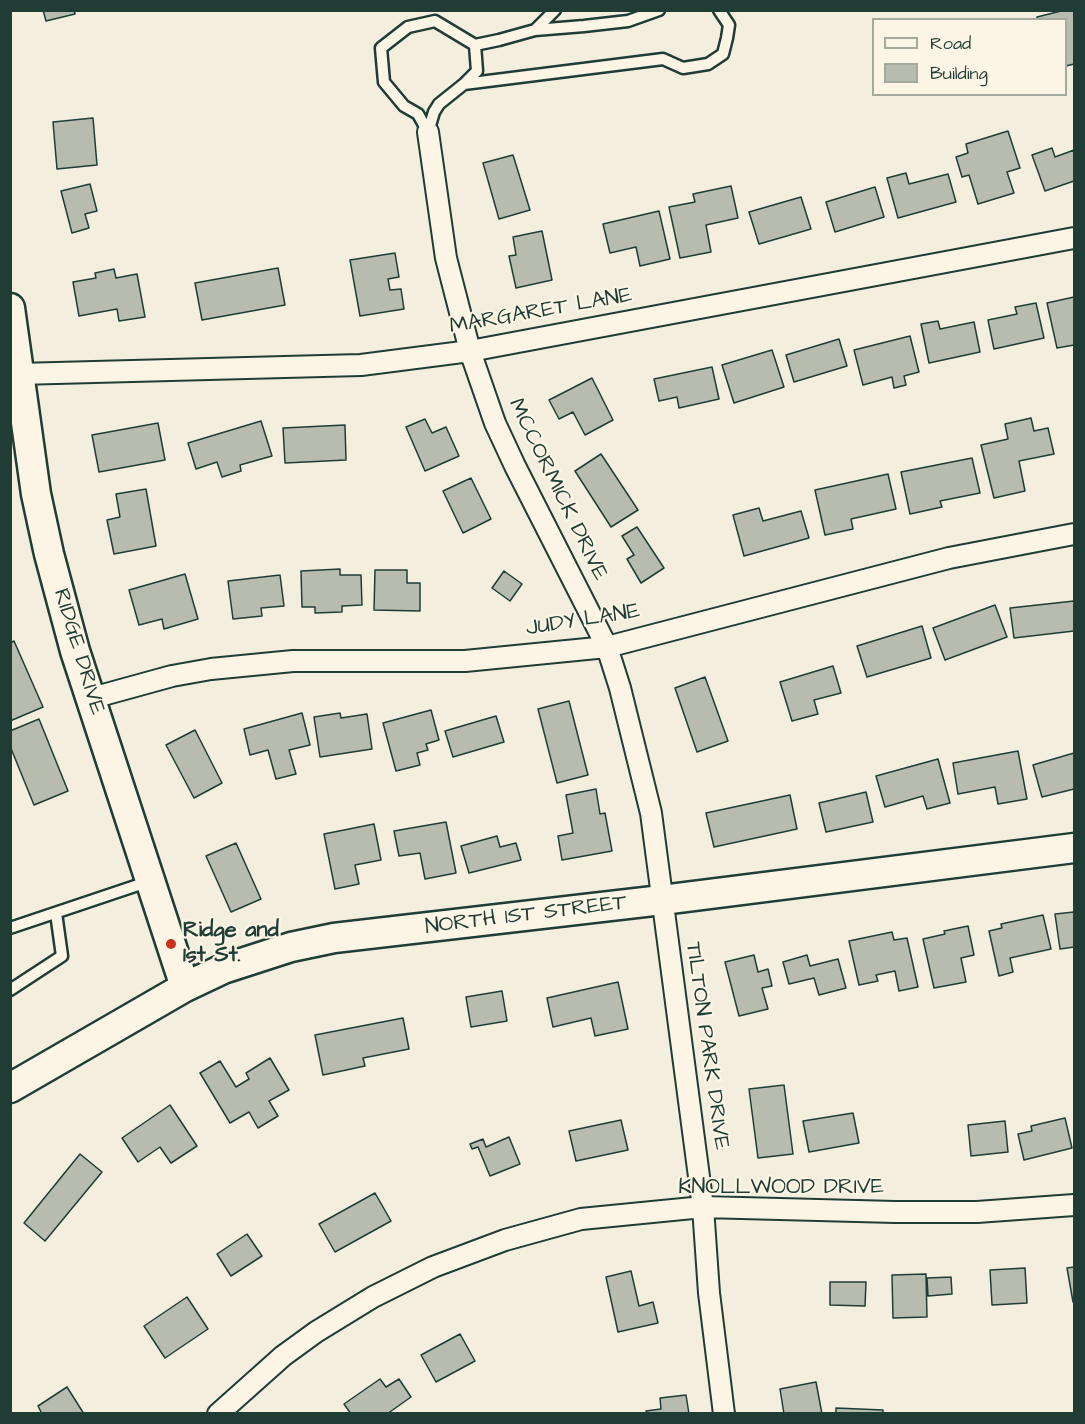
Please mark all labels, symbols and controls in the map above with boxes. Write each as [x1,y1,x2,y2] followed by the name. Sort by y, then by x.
[872,18,1067,96] legend
[930,31,971,56] text: Road
[930,61,988,86] text: Building
[448,283,634,341] street label: MARGARET LANE
[501,395,613,585] street label: MCCORMICK DRIVE
[46,586,110,718] street label: RIDGE DRIVE
[524,599,642,643] street label: JUDY LANE
[424,891,628,941] street label: NORTH 1ST STREET
[183,918,279,969] place label: Ridge and 1st St.
[164,937,178,951] marker: Ridge and 1st St.
[678,941,734,1151] street label: TILTON PARK DRIVE
[678,1175,884,1201] street label: KNOLLWOOD DRIVE

